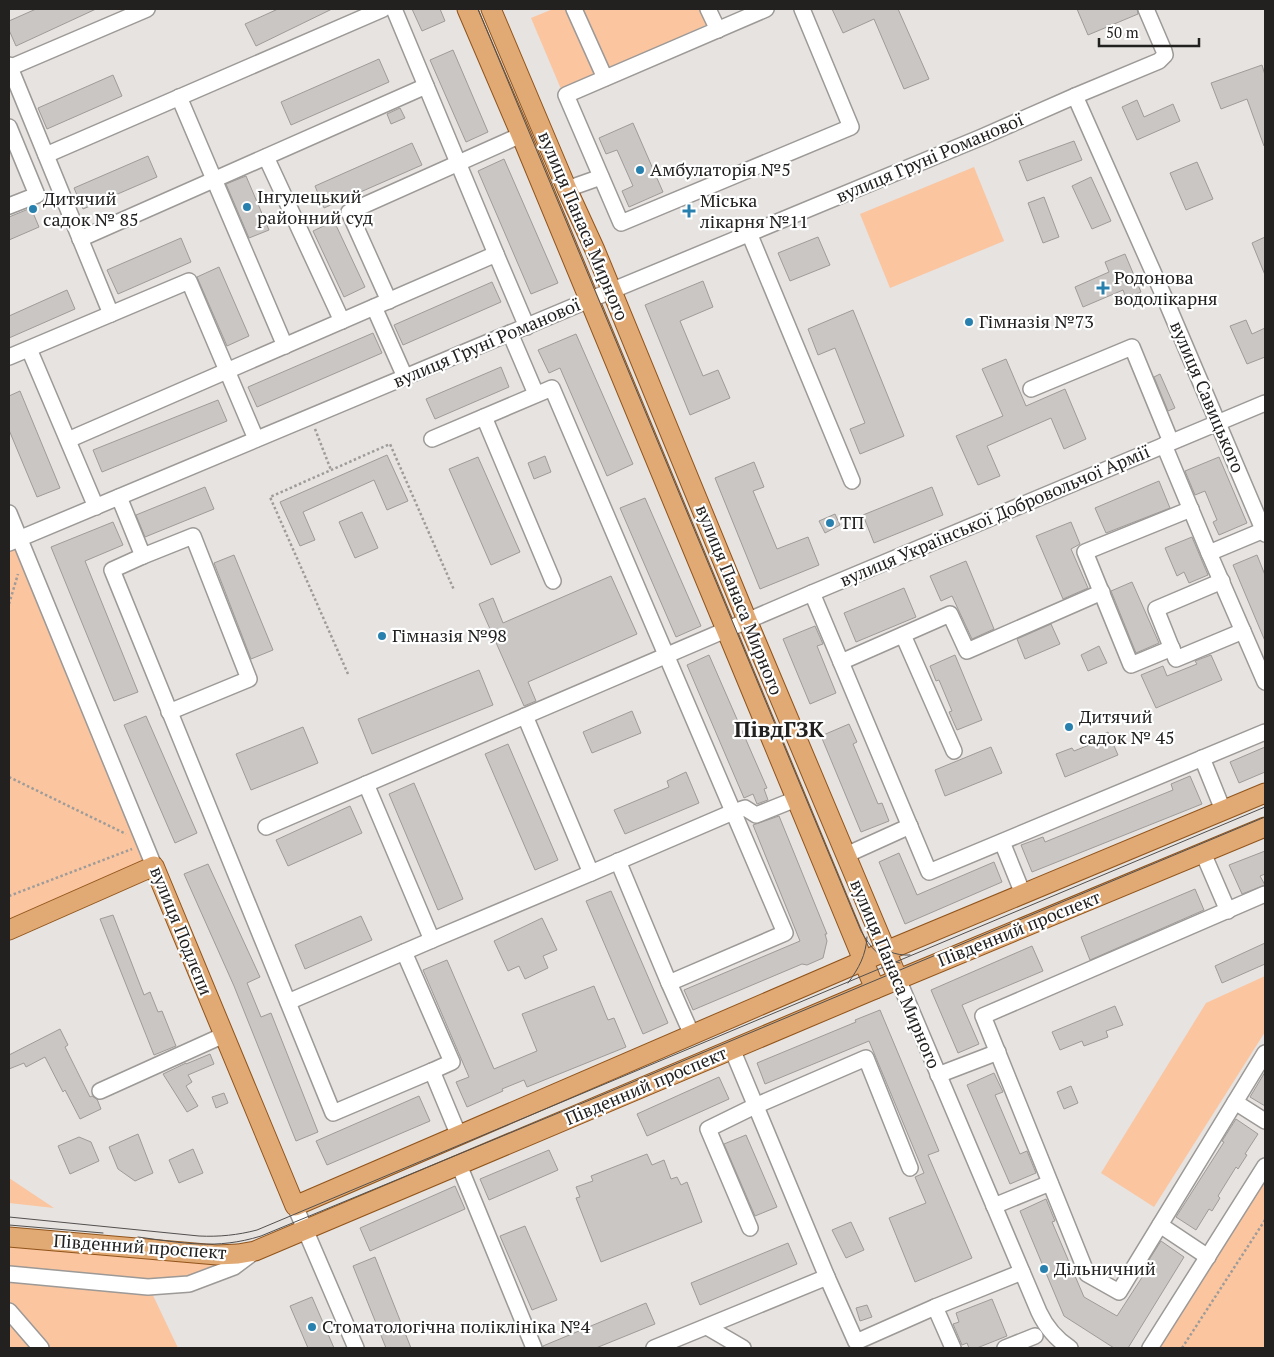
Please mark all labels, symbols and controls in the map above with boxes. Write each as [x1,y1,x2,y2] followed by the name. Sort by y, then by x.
[1099,15,1199,47] scale bar
[1106,22,1139,42] text: 50 m
[832,107,1027,208] street label: вулиця Груні Романової
[533,127,635,324] street label: вулиця Панаса Мирного
[650,157,791,181] place label: Амбулаторія №5
[634,164,646,176] marker: Амбулаторія №5
[257,184,373,229] place label: Інгулецький районний суд
[43,186,139,231] place label: Дитячий садок № 85
[700,188,809,233] place label: Міська лікарня №11
[241,201,253,213] marker: Інгулецький районний суд
[27,203,39,215] marker: Дитячий садок № 85
[682,204,696,218] marker: Міська лікарня №11
[1114,265,1218,310] place label: Родонова водолікарня
[1096,281,1110,295] marker: Родонова водолікарня
[389,292,584,393] street label: вулиця Груні Романової
[979,309,1094,333] place label: Гімназія №73
[963,316,975,328] marker: Гімназія №73
[1165,317,1251,476] street label: вулиця Савицького
[836,439,1153,592] street label: вулиця Української Добровольчої Армії
[691,501,789,698] street label: вулиця Панаса Мирного
[840,510,864,534] place label: ТП
[824,517,836,529] marker: ТП
[392,623,507,647] place label: Гімназія №98
[376,630,388,642] marker: Гімназія №98
[1079,704,1175,749] place label: Дитячий садок № 45
[734,714,824,743] district label: ПівдГЗК
[1063,721,1075,733] marker: Дитячий садок № 45
[145,863,219,999] street label: вулиця Подлєпи
[845,875,947,1072] street label: вулиця Панаса Мирного
[934,884,1104,972] street label: Південний проспект
[561,1040,730,1130] street label: Південний проспект
[53,1228,228,1264] street label: Південний проспект
[1054,1256,1156,1280] place label: Дільничний
[1038,1263,1050,1275] marker: Дільничний
[322,1314,591,1338] place label: Стоматологічна поліклініка №4
[306,1321,318,1333] marker: Стоматологічна поліклініка №4

